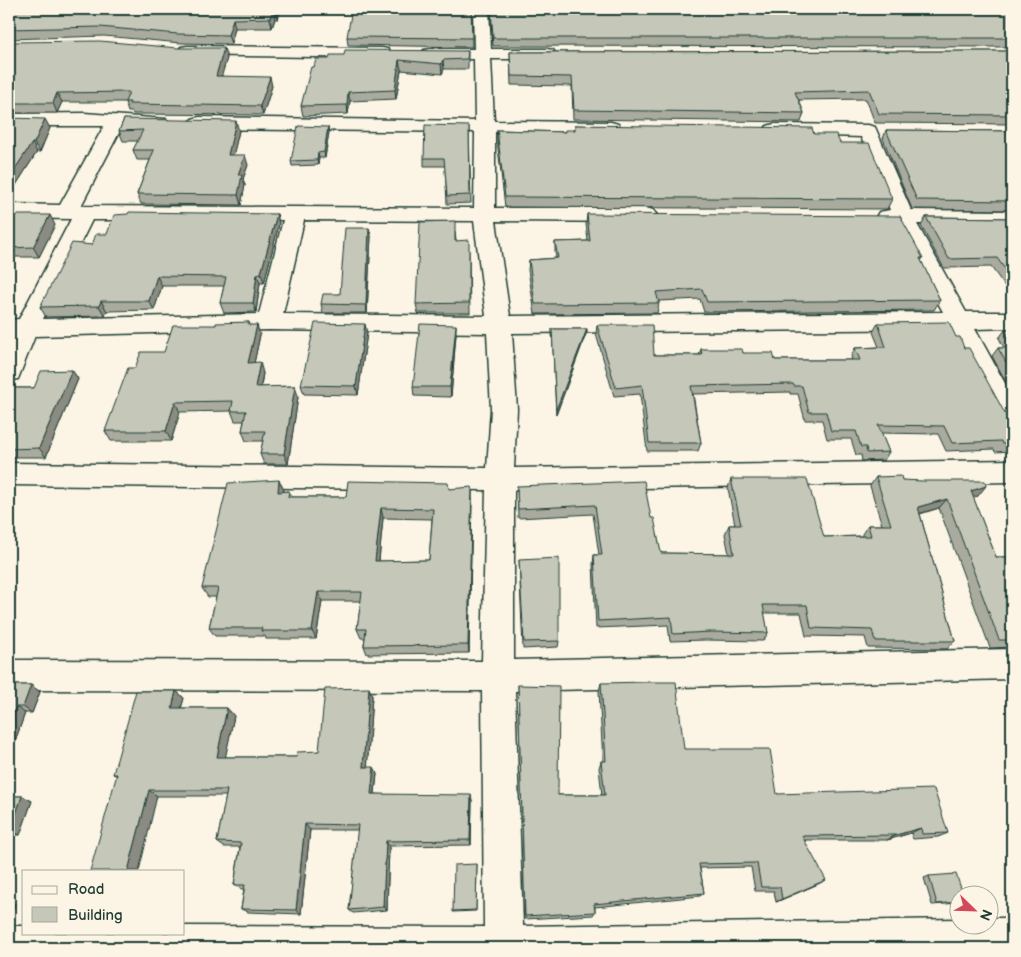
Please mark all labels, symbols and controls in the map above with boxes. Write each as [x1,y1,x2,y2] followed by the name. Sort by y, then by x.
[22,870,185,934] legend
[68,880,104,899] text: Road
[948,884,998,934] north arrow
[68,906,123,925] text: Building
[976,907,995,923] text: N

